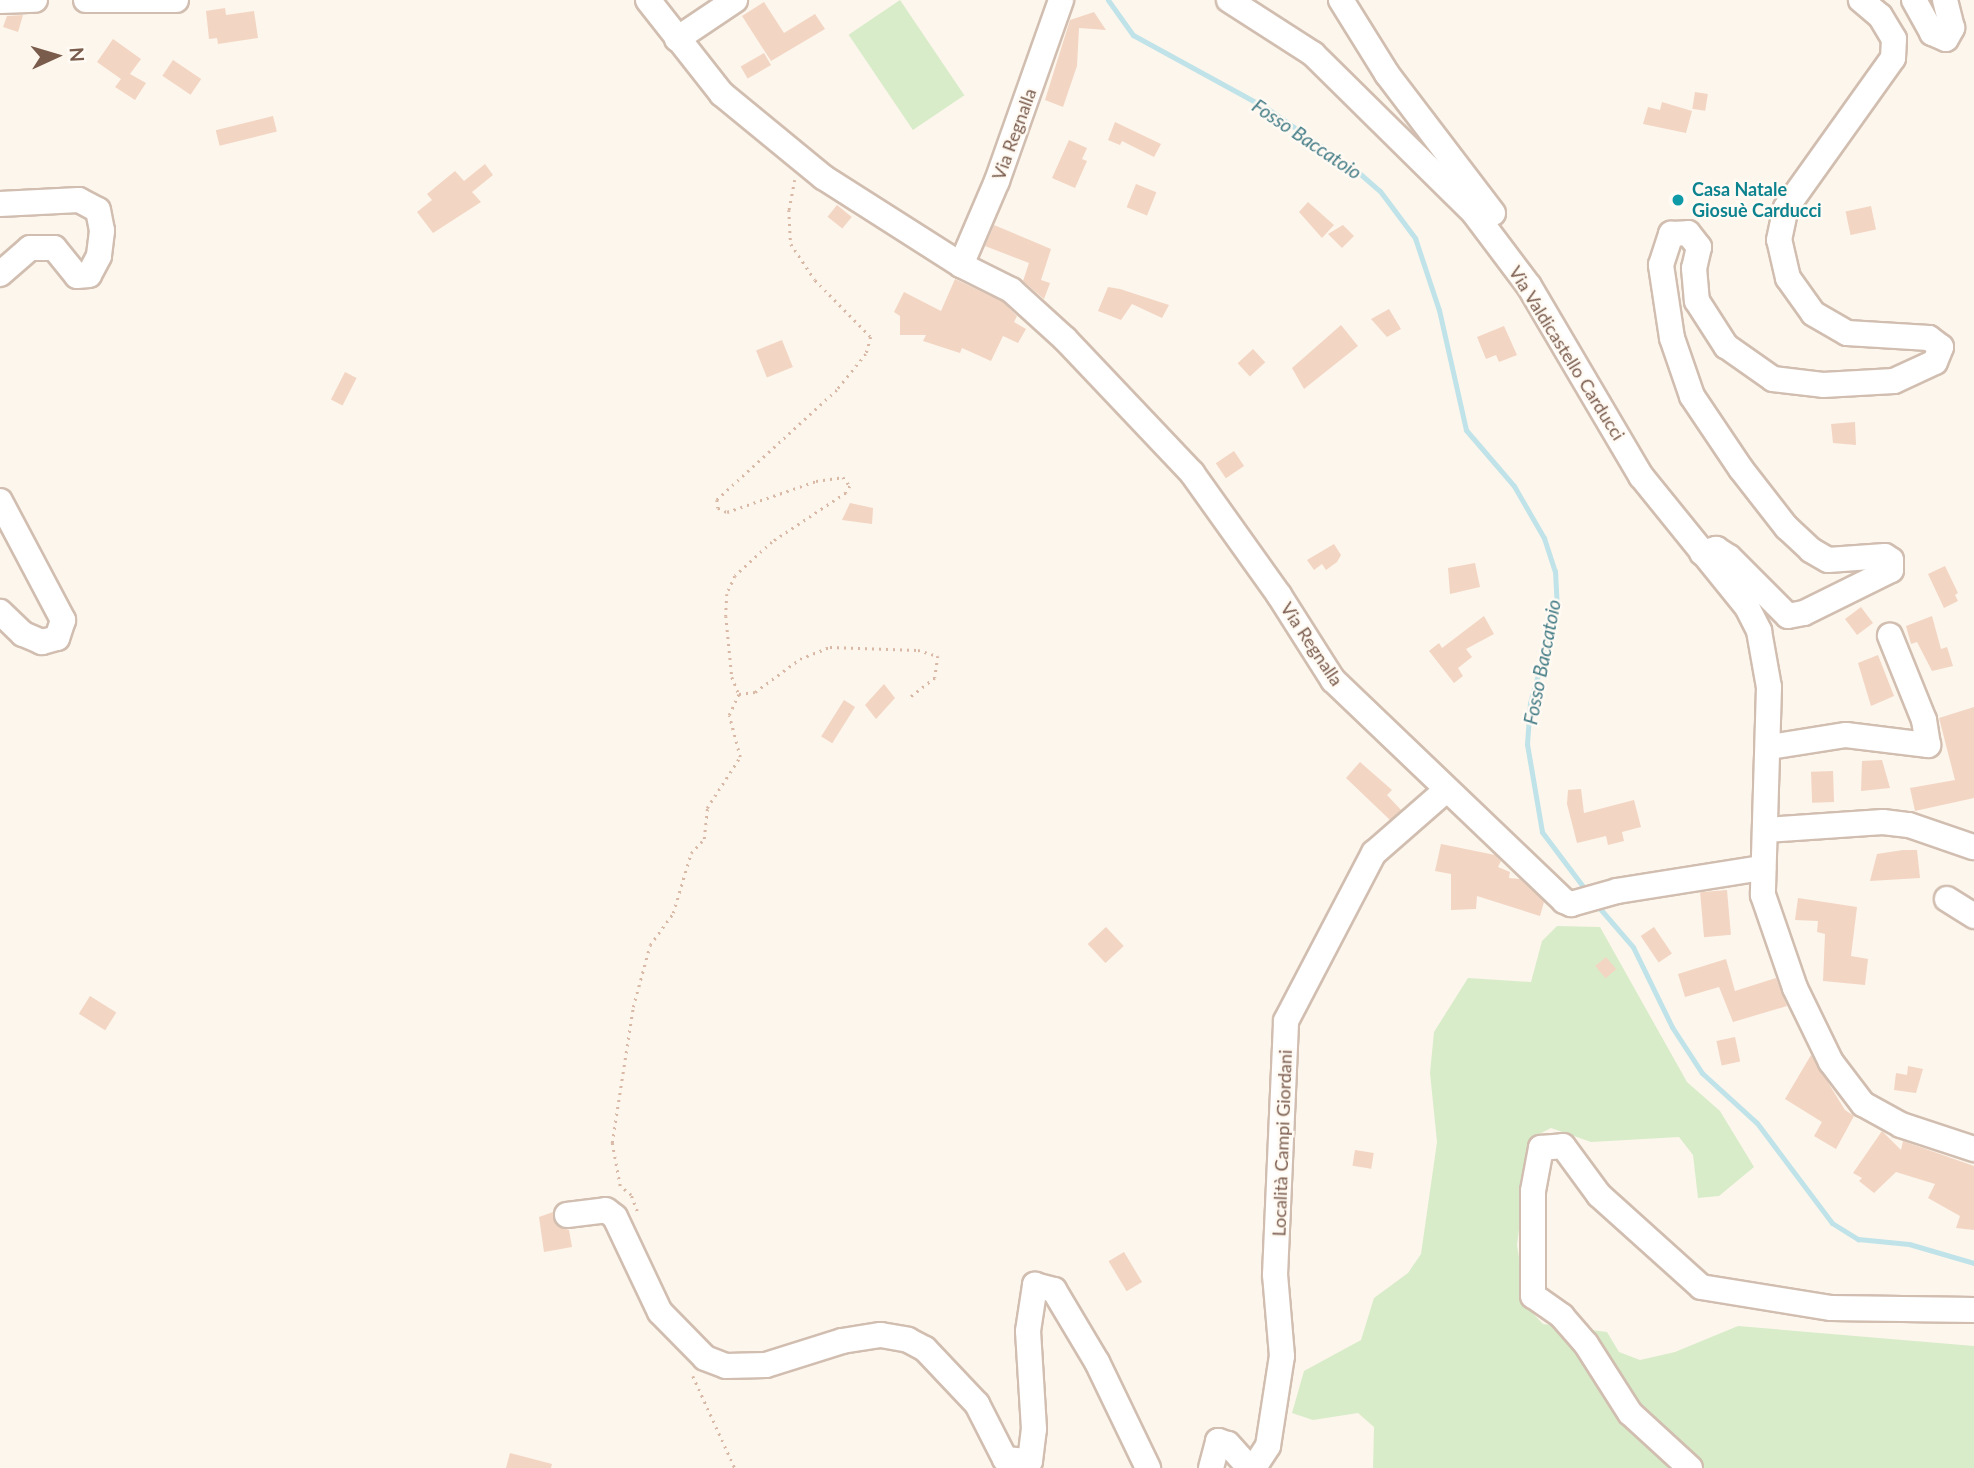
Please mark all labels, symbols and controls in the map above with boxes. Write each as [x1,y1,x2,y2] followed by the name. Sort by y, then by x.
[21,21,91,91] north arrow
[65,46,89,63] text: N
[987,85,1041,183] street label: Via Regnalla
[1248,94,1366,184] water label: Fosso Baccatoio
[1692,179,1822,222] place label: Casa Natale Giosuè Carducci
[1670,192,1686,208] marker: Casa Natale Giosuè Carducci
[1504,262,1630,444] street label: Via Valdicastello Carducci
[1276,598,1348,690] street label: Via Regnalla
[1519,598,1565,726] water label: Fosso Baccatoio
[1268,1049,1296,1237] street label: Località Campi Giordani

